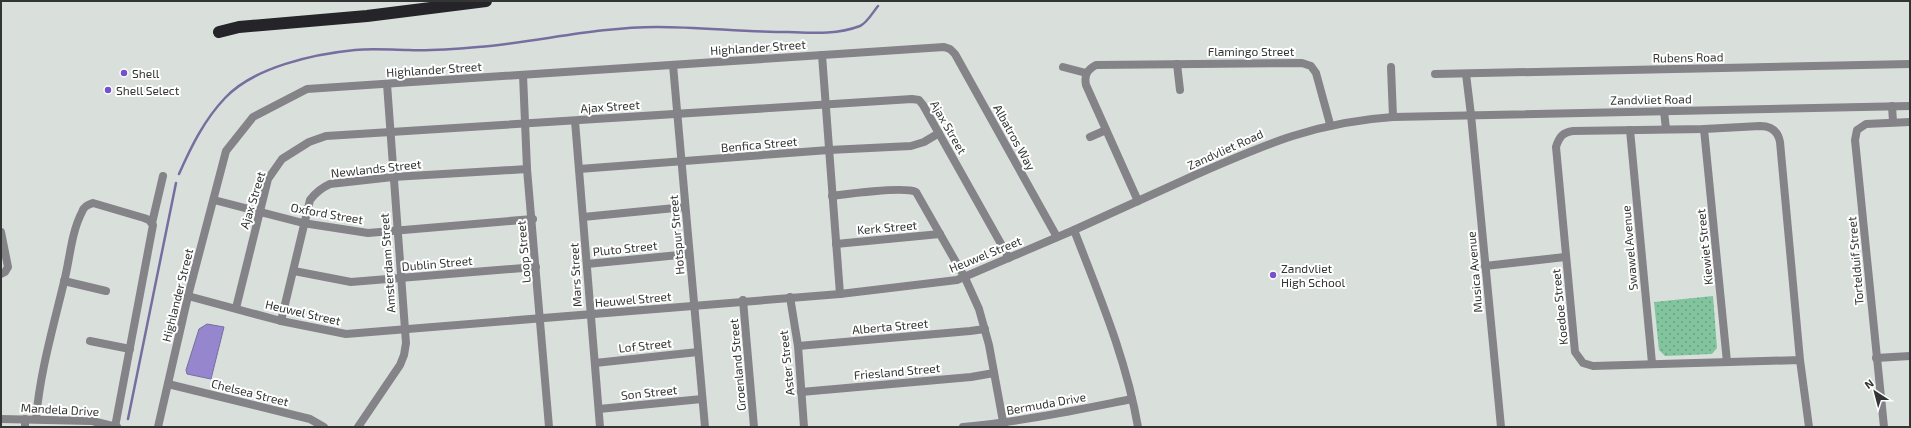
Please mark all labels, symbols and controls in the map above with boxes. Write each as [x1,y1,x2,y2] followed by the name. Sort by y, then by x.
[710,37,807,57] street label: Highlander Street
[1208,44,1295,58] street label: Flamingo Street
[1652,49,1724,65] street label: Rubens Road
[386,59,483,79] street label: Highlander Street
[132,66,160,80] place label: Shell
[119,68,129,78] marker: Shell
[116,83,180,97] place label: Shell Select
[103,85,113,95] marker: Shell Select
[1610,91,1692,107] street label: Zandvliet Road
[580,97,641,116] street label: Ajax Street
[927,98,970,157] street label: Ajax Street
[991,102,1039,173] street label: Albatros Way
[1185,126,1265,172] street label: Zandvliet Road
[720,134,798,154] street label: Benfica Street
[330,156,422,180] street label: Newlands Street
[237,169,268,231] street label: Ajax Street
[666,194,686,275] street label: Hotspur Street
[290,200,365,226] street label: Oxford Street
[1618,205,1640,291] street label: Swawel Avenue
[1693,208,1715,286] street label: Kiewiet Street
[377,212,397,313] street label: Amsterdam Street
[1844,216,1866,306] street label: Tortelduif Street
[856,217,918,237] street label: Kerk Street
[513,220,533,284] street label: Loop Street
[1463,231,1485,313] street label: Musica Avenue
[947,233,1024,275] street label: Heuwel Street
[592,238,658,258] street label: Pluto Street
[566,242,584,307] street label: Mars Street
[159,246,195,343] street label: Highlander Street
[401,253,473,273] street label: Dublin Street
[1281,261,1346,289] place label: Zandvliet High School
[1548,268,1570,346] street label: Koedoe Street
[1268,270,1278,280] marker: Zandvliet High School
[594,289,672,309] street label: Heuwel Street
[264,297,342,328] street label: Heuwel Street
[851,316,929,336] street label: Alberta Street
[726,318,748,412] street label: Groenland Street
[776,329,796,396] street label: Aster Street
[618,335,673,355] street label: Lof Street
[853,360,941,382] street label: Friesland Street
[1855,372,1895,412] north arrow
[210,376,290,408] street label: Chelsea Street
[1862,376,1876,391] text: N
[620,382,678,402] street label: Son Street
[1005,389,1087,417] street label: Bermuda Drive
[20,400,100,418] street label: Mandela Drive

